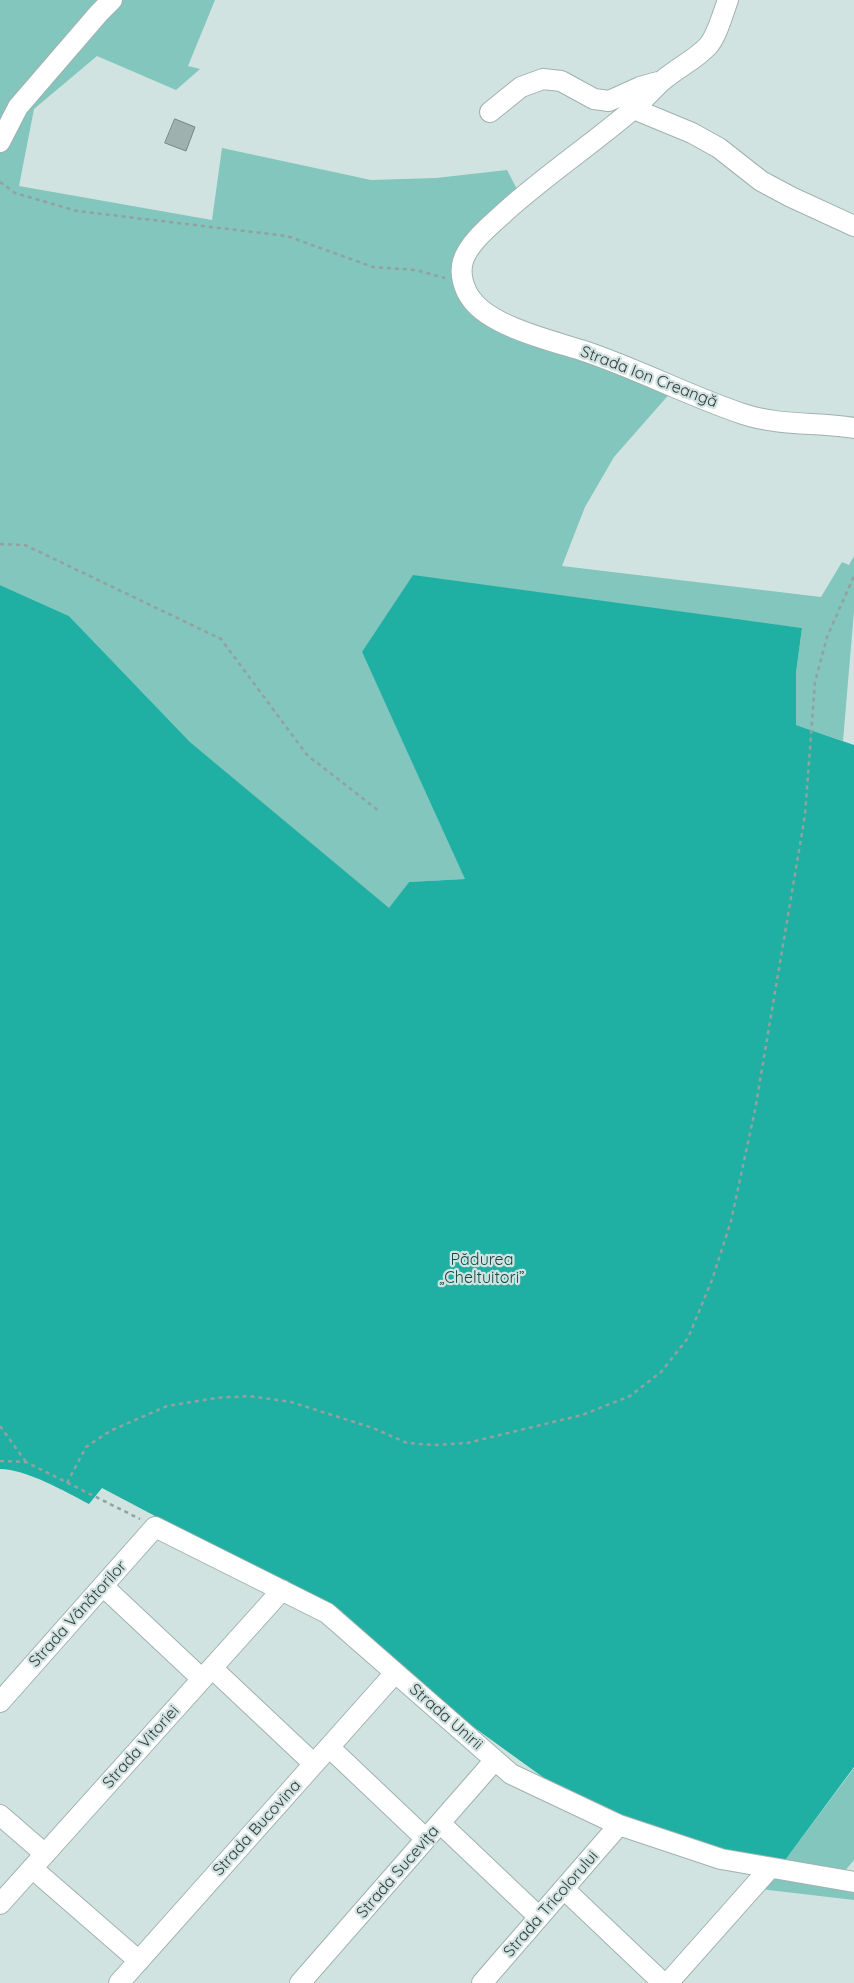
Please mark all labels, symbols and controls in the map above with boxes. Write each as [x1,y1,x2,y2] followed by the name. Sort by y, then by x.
[578,342,720,412] street label: Strada Ion Creangă
[439,1250,525,1288] park label: Pădurea „Cheltuitori”
[25,1557,131,1671] street label: Strada Vânătorilor
[405,1680,487,1754] street label: Strada Unirii
[99,1702,183,1792] street label: Strada Vitoriei
[209,1776,305,1880] street label: Strada Bucovina
[353,1822,443,1922] street label: Strada Sucevița
[500,1847,602,1961] street label: Strada Tricolorului

